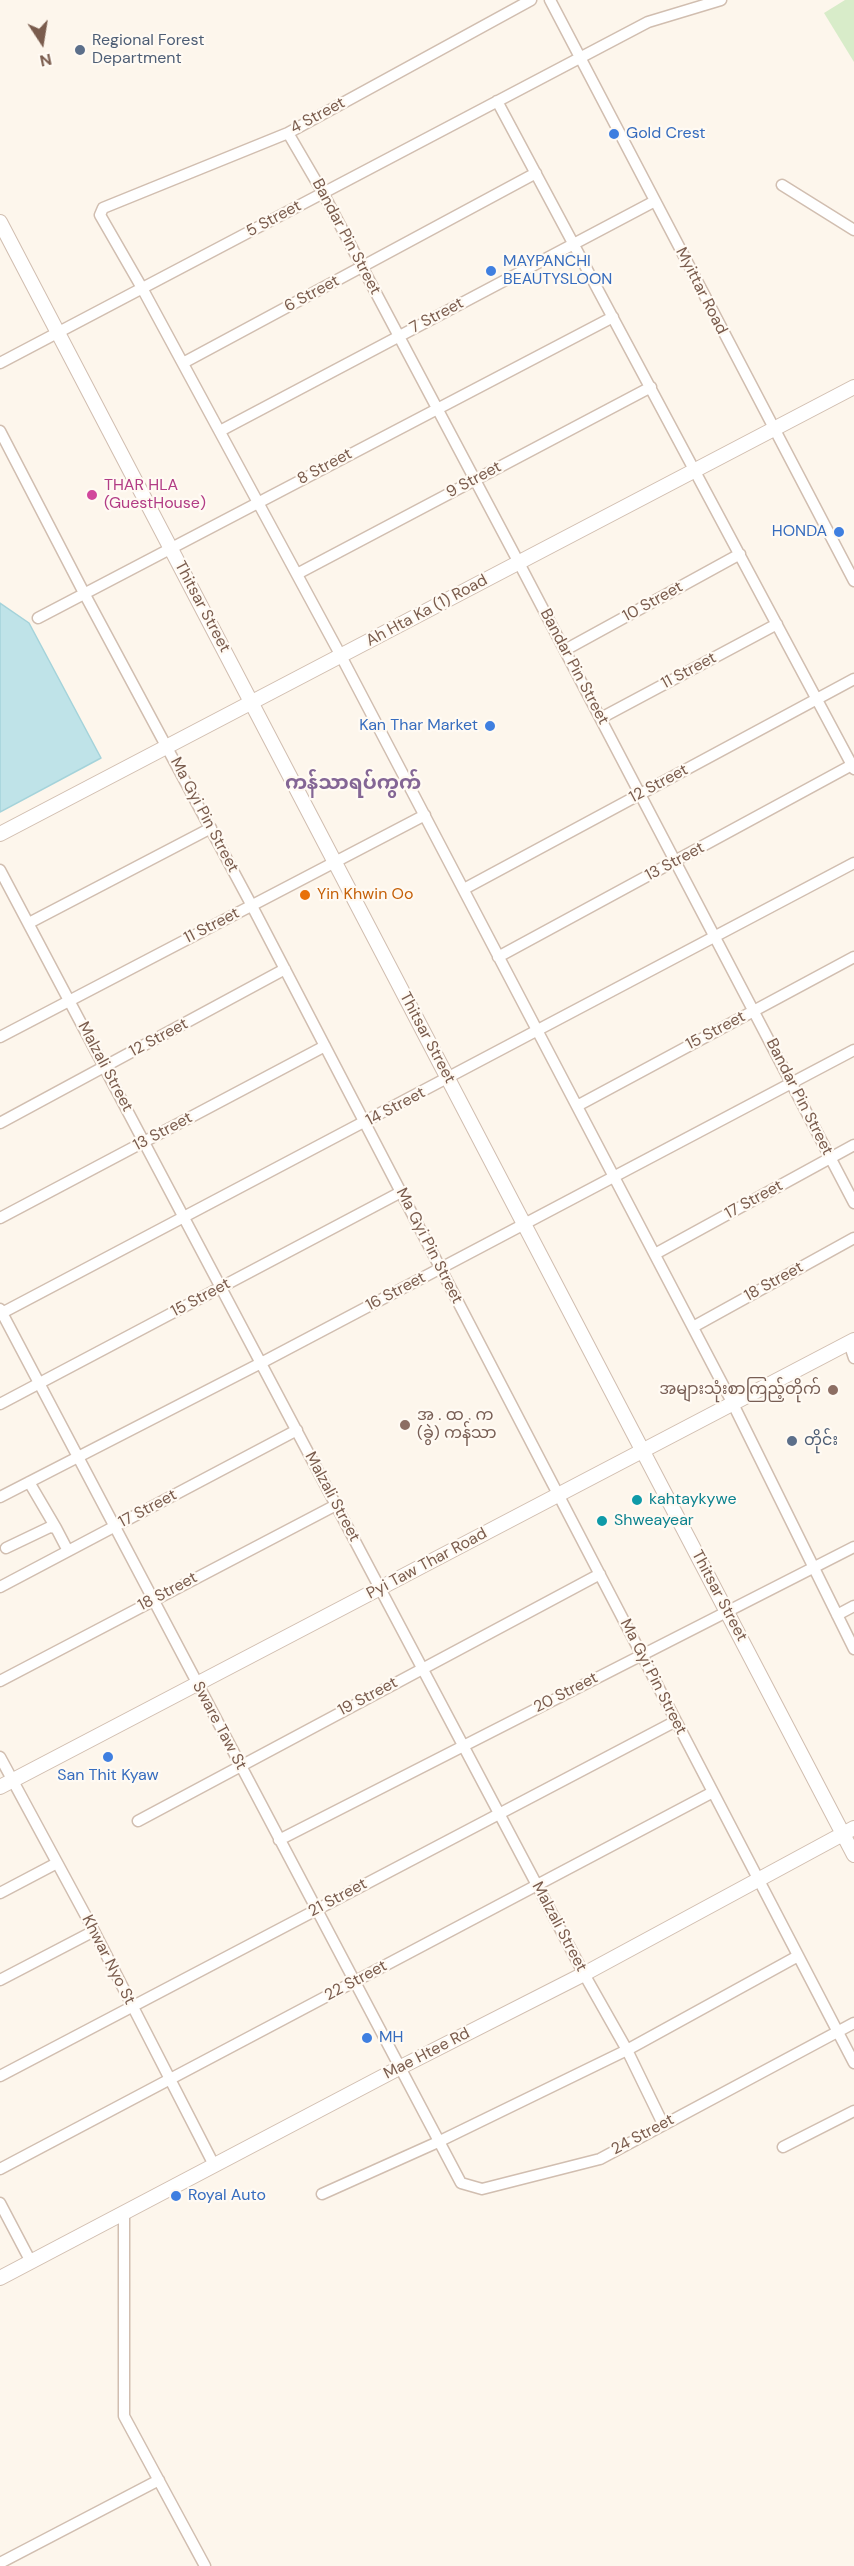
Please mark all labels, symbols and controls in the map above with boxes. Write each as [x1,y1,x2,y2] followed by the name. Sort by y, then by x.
[12,12,72,72] north arrow
[92,31,204,69] place label: Regional Forest Department
[73,43,87,57] marker: Regional Forest Department
[38,49,54,72] text: N
[287,94,349,138] street label: 4 Street
[626,124,706,144] place label: Gold Crest
[607,127,621,141] marker: Gold Crest
[307,176,385,298] street label: Bandar Pin Street
[243,197,305,241] street label: 5 Street
[671,244,731,338] street label: Myittar Road
[503,252,612,290] place label: MAYPANCHI BEAUTYSLOON
[484,264,498,278] marker: MAYPANCHI BEAUTYSLOON
[281,272,343,316] street label: 6 Street
[407,294,467,338] street label: 7 Street
[294,445,356,489] street label: 8 Street
[443,458,505,502] street label: 9 Street
[104,476,206,514] place label: THAR HLA (GuestHouse)
[85,488,99,502] marker: THAR HLA (GuestHouse)
[772,522,827,542] place label: HONDA
[832,525,846,539] marker: HONDA
[170,558,234,656] street label: Thitsar Street
[363,571,491,651] street label: Ah Hta Ka (1) Road
[620,578,686,626] street label: 10 Street
[535,606,613,728] street label: Bandar Pin Street
[658,649,720,693] street label: 11 Street
[359,716,478,736] place label: Kan Thar Market
[483,719,497,733] marker: Kan Thar Market
[166,754,242,876] street label: Ma Gyi Pin Street
[626,761,692,807] street label: 12 Street
[285,772,421,796] district label: ကန်သာရပ်ကွက်
[642,838,708,886] street label: 13 Street
[317,885,413,905] place label: Yin Khwin Oo
[298,888,312,902] marker: Yin Khwin Oo
[181,904,243,948] street label: 11 Street
[395,989,459,1087] street label: Thitsar Street
[683,1007,749,1055] street label: 15 Street
[126,1015,192,1061] street label: 12 Street
[73,1019,137,1115] street label: Malzali Street
[761,1035,837,1159] street label: Bandar Pin Street
[363,1083,429,1131] street label: 14 Street
[130,1108,196,1156] street label: 13 Street
[722,1176,786,1224] street label: 17 Street
[392,1185,466,1307] street label: Ma Gyi Pin Street
[741,1258,807,1306] street label: 18 Street
[363,1268,429,1316] street label: 16 Street
[168,1274,234,1322] street label: 15 Street
[659,1380,821,1400] place label: အများသုံးစာကြည့်တိုက်
[826,1383,840,1397] marker: အများသုံးစာကြည့်တိုက်
[417,1406,496,1444] place label: အ . ထ . က (ခွဲ) ကန်သာ
[398,1418,412,1432] marker: အ . ထ . က (ခွဲ) ကန်သာ
[804,1431,838,1451] place label: တိုင်း
[785,1434,799,1448] marker: တိုင်း
[300,1449,364,1545] street label: Malzali Street
[116,1486,180,1532] street label: 17 Street
[649,1490,736,1510] place label: kahtaykywe
[630,1493,644,1507] marker: kahtaykywe
[614,1511,694,1531] place label: Shweayear
[595,1514,609,1528] marker: Shweayear
[364,1524,490,1604] street label: Pyi Taw Thar Road
[687,1547,751,1645] street label: Thitsar Street
[135,1568,201,1616] street label: 18 Street
[616,1616,690,1738] street label: Ma Gyi Pin Street
[531,1669,601,1717] street label: 20 Street
[335,1673,401,1721] street label: 19 Street
[188,1679,250,1773] street label: Sware Taw St
[101,1750,115,1764] marker: San Thit Kyaw
[57,1766,159,1786] place label: San Thit Kyaw
[305,1875,371,1921] street label: 21 Street
[527,1879,591,1975] street label: Malzali Street
[77,1912,139,2008] street label: Khwar Nyo St
[321,1957,391,2005] street label: 22 Street
[381,2024,473,2084] street label: Mae Htee Rd
[379,2028,403,2048] place label: MH
[360,2031,374,2045] marker: MH
[608,2111,678,2159] street label: 24 Street
[188,2186,266,2206] place label: Royal Auto
[169,2189,183,2203] marker: Royal Auto

